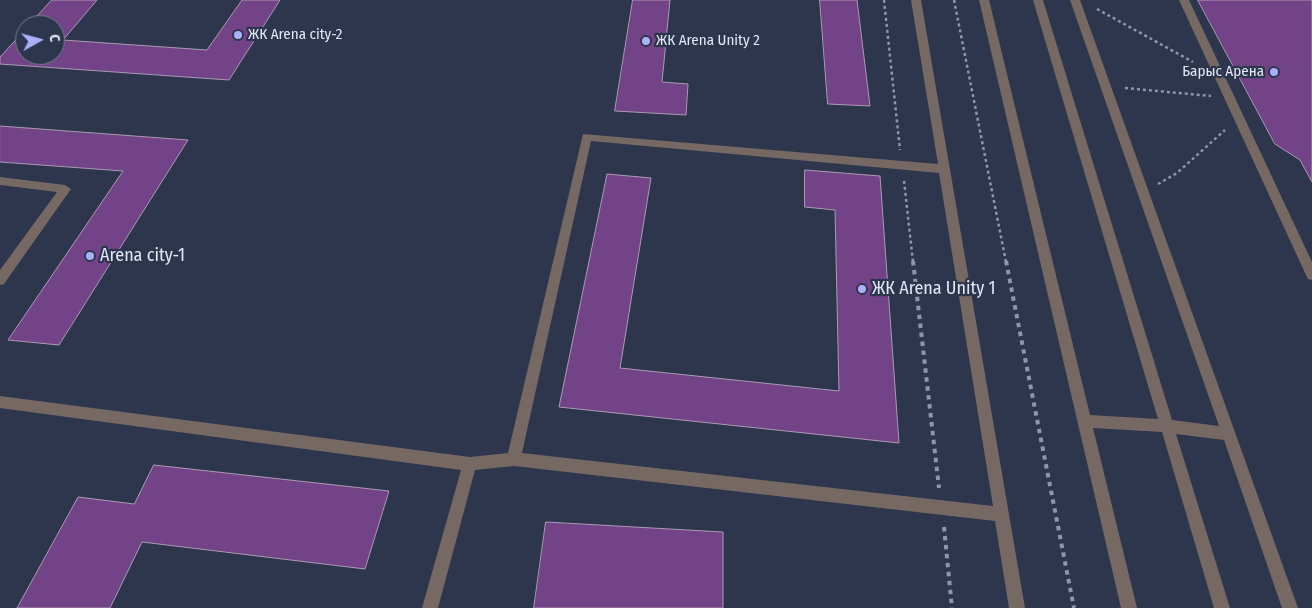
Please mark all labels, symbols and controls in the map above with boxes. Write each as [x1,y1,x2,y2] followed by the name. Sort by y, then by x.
[15,15,65,65] north arrow
[248,26,342,44] place label: ЖК Arena city-2
[232,29,244,41] marker: ЖК Arena city-2
[656,32,760,50] place label: ЖК Arena Unity 2
[46,34,63,43] text: С
[640,35,652,47] marker: ЖК Arena Unity 2
[1182,63,1264,81] place label: Барыс Арена
[1268,66,1280,78] marker: Барыс Арена
[100,245,185,267] place label: Arena city-1
[84,250,96,262] marker: Arena city-1
[872,278,996,300] place label: ЖК Arena Unity 1
[856,283,868,295] marker: ЖК Arena Unity 1

